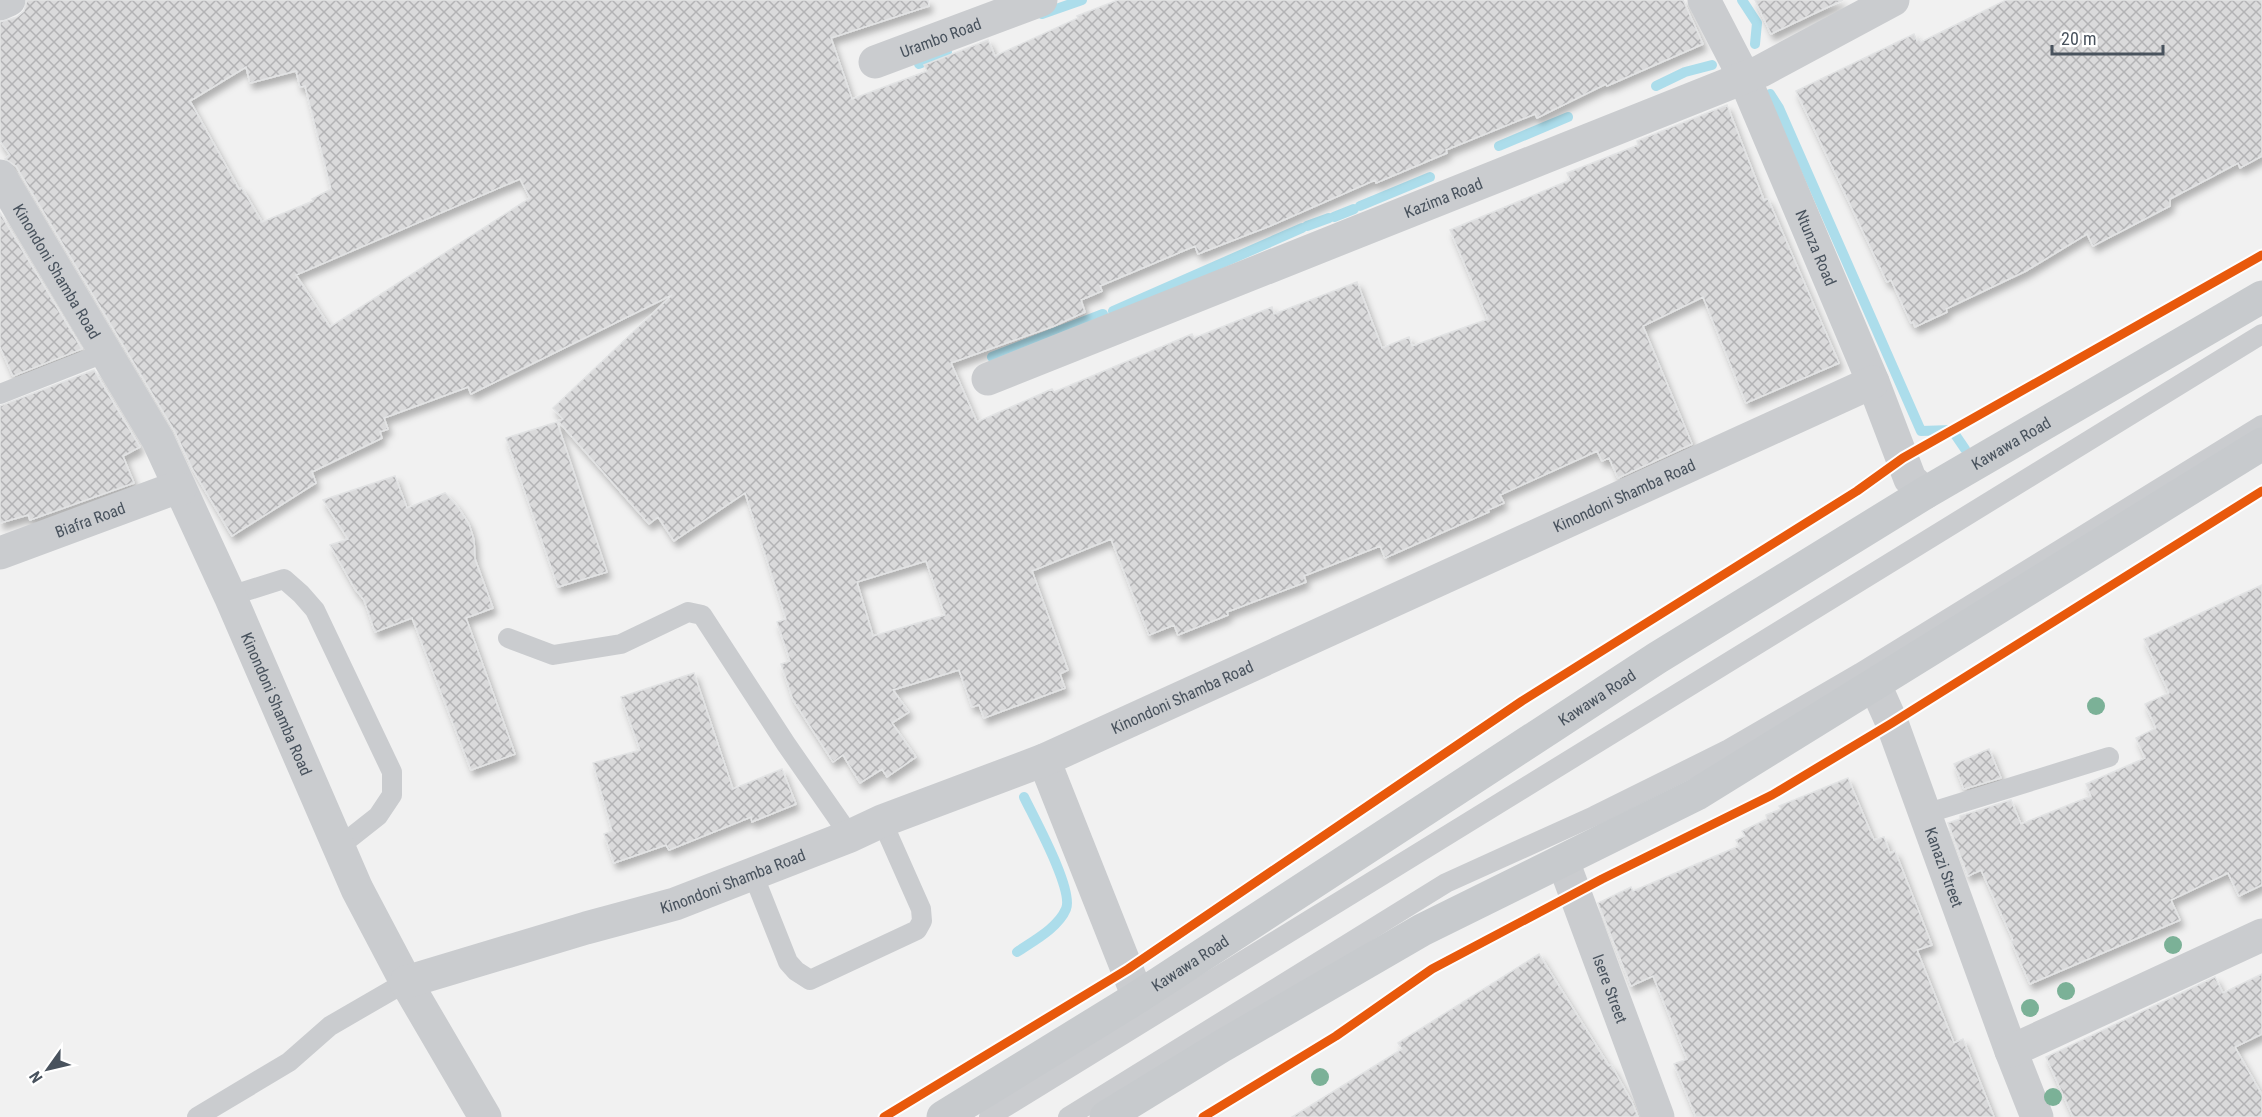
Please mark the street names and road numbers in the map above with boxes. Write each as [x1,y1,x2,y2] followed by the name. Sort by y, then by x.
[898,14,984,62] street label: Urambo Road
[1401,174,1485,222] street label: Kazima Road
[9,200,104,343] street label: Kinondoni Shamba Road
[1791,207,1840,289] street label: Ntunza Road
[1968,413,2054,474] street label: Kawawa Road
[1550,455,1698,537] street label: Kinondoni Shamba Road
[53,498,128,542] street label: Biafra Road
[237,630,316,779] street label: Kinondoni Shamba Road
[1108,657,1256,738] street label: Kinondoni Shamba Road
[1555,666,1639,730] street label: Kawawa Road
[1921,825,1967,910] street label: Kanazi Street
[658,845,808,918] street label: Kinondoni Shamba Road
[1148,931,1232,996] street label: Kawawa Road
[1588,952,1631,1026] street label: Isere Street

